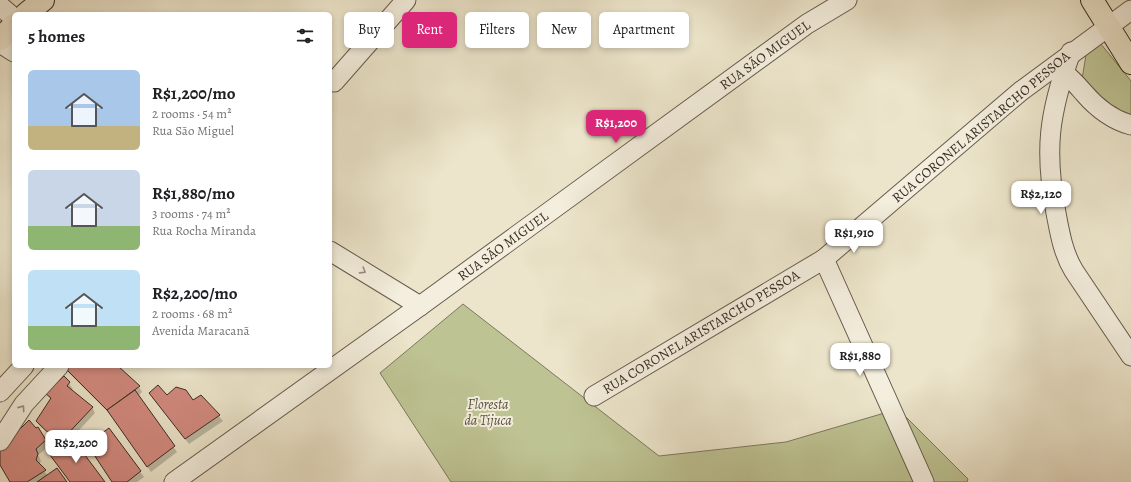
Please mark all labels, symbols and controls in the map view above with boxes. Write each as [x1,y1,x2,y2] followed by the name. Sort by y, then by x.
[344,12,394,48] chip: Buy
[402,12,457,48] chip: Rent
[465,12,529,48] chip: Filters
[537,12,591,48] chip: New
[599,12,689,48] chip: Apartment
[716,15,815,94] street label: RUA SÃO MIGUEL
[28,25,85,48] text: 5 homes
[294,25,316,47] icon: filters
[888,46,1075,207] street label: RUA CORONEL ARISTARCHO PESSOA
[152,82,235,105] text: R$1,200/mo
[60,86,108,134] icon: home
[152,105,231,122] text: 2 rooms · 54 m²
[579,110,653,144] pin: R$1,200
[595,114,637,131] text: R$1,200
[152,122,234,139] text: Rua São Miguel
[1004,181,1078,215] pin: R$2,120
[152,182,235,205] text: R$1,880/mo
[1020,185,1062,202] text: R$2,120
[60,186,108,234] icon: home
[152,205,231,222] text: 3 rooms · 74 m²
[454,206,553,285] street label: RUA SÃO MIGUEL
[817,220,891,254] pin: R$1,910
[152,222,256,239] text: Rua Rocha Miranda
[834,224,874,241] text: R$1,910
[599,265,804,399] street label: RUA CORONEL ARISTARCHO PESSOA
[359,266,366,274] one-way arrow
[152,282,238,305] text: R$2,200/mo
[60,286,108,334] icon: home
[152,305,232,322] text: 2 rooms · 68 m²
[152,322,250,339] text: Avenida Maracanã
[823,343,897,377] pin: R$1,880
[839,347,881,364] text: R$1,880
[464,395,512,430] park label: Floresta da Tijuca
[17,406,24,413] one-way arrow
[39,430,113,464] pin: R$2,200
[54,434,98,451] text: R$2,200

